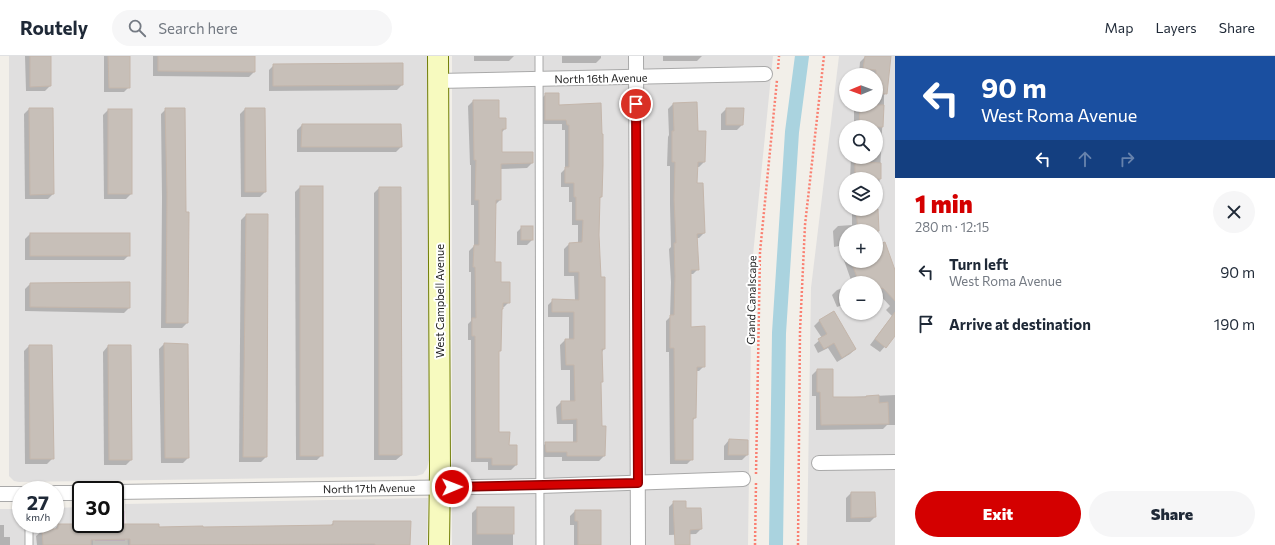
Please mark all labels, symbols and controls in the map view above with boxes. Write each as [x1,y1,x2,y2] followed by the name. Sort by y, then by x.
[112,10,392,46] search box
[20,16,88,39] text: Routely
[126,17,148,39] icon: search
[158,19,238,37] text: Search here
[1105,19,1133,36] text: Map
[1155,19,1197,36] text: Layers
[1219,19,1255,36] text: Share
[839,68,883,112] north arrow
[839,68,883,320] map controls
[981,70,1047,104] text: 90 m
[554,71,648,85] street label: North 16th Avenue
[915,72,967,124] icon: left
[619,87,653,121] pin
[625,93,647,115] icon: arrive
[981,104,1137,126] text: West Roma Avenue
[839,120,883,164] button: search
[1032,148,1054,170] icon: left
[1074,148,1096,170] icon: ahead
[1116,148,1138,170] icon: right
[839,172,883,216] button: layers
[915,189,973,218] text: 1 min
[1213,191,1255,233] button: close
[915,219,989,235] text: 280 m · 12:15
[839,224,883,268] button: +
[433,244,446,358] street label: West Campbell Avenue
[744,255,758,345] street label: Grand Canalscape
[949,255,1008,273] text: Turn left
[915,261,937,283] icon: left
[1220,263,1255,281] text: 90 m
[949,273,1062,289] text: West Roma Avenue
[839,276,883,320] button: −
[915,313,937,335] icon: arrive
[949,315,1091,333] text: Arrive at destination
[1214,315,1255,333] text: 190 m
[431,466,473,508] position arrow
[72,481,124,533] speed limit sign: 30
[323,481,415,495] street label: North 17th Avenue
[27,490,49,514] text: 27
[915,491,1081,537] button: Exit
[1089,491,1255,537] button: Share
[26,511,50,523] text: km/h

